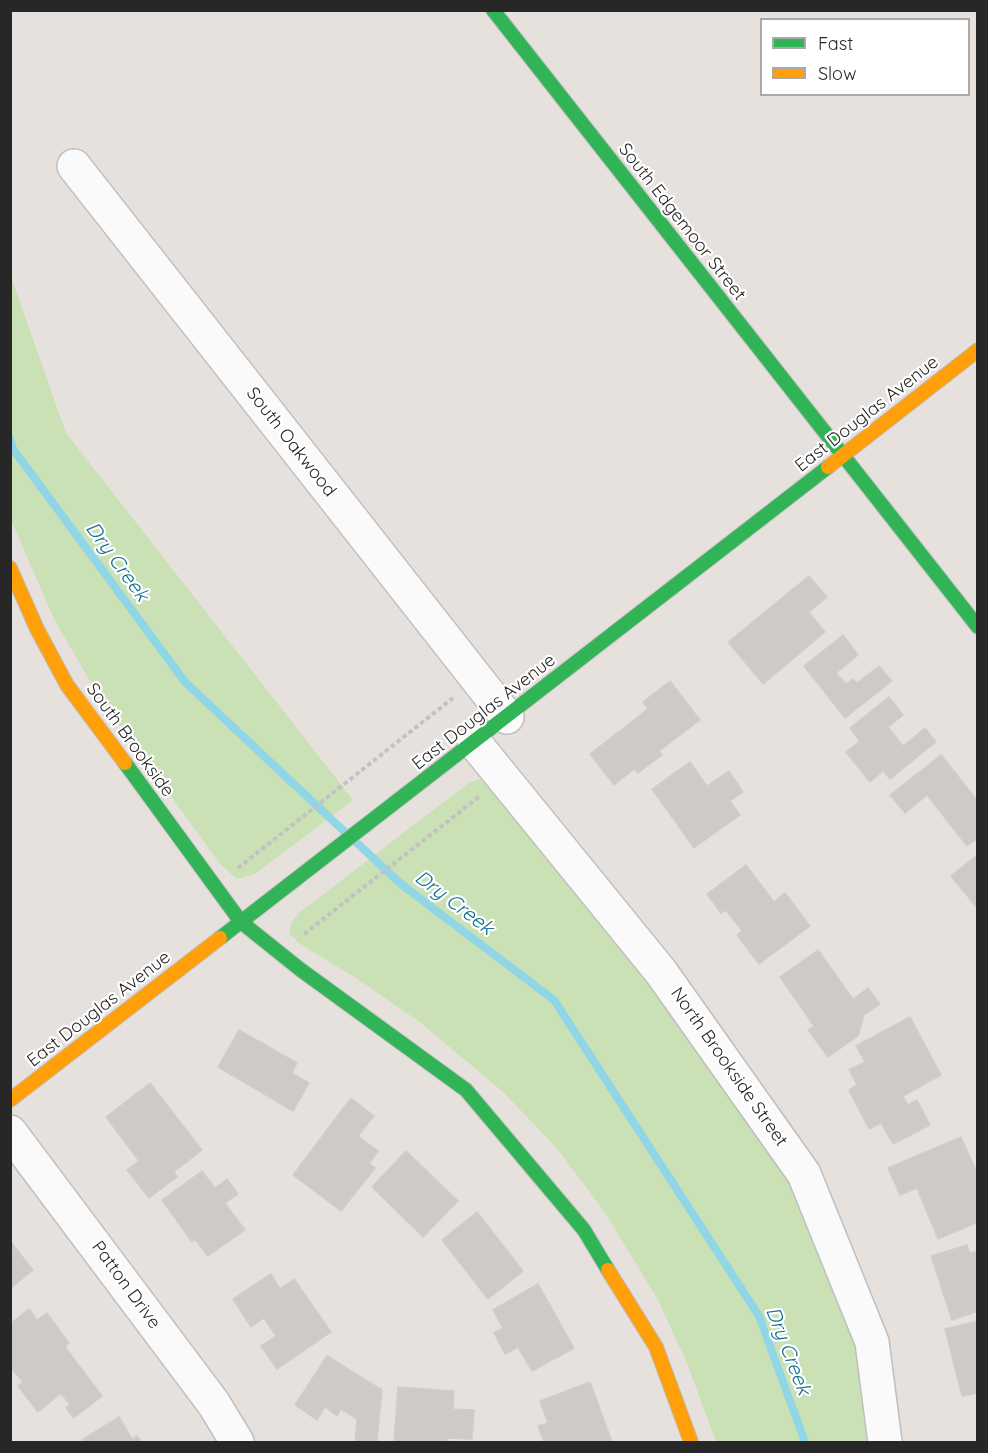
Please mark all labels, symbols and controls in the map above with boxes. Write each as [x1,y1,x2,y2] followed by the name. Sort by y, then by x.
[760,18,970,96] legend
[818,32,853,55] text: Fast
[818,62,856,85] text: Slow
[614,139,750,305] street label: South Edgemoor Street
[791,351,943,477] street label: East Douglas Avenue
[242,383,340,501] street label: South Oakwood
[80,518,154,606] water label: Dry Creek
[408,649,560,775] street label: East Douglas Avenue
[81,679,179,801] street label: South Brookside
[410,866,498,940] water label: Dry Creek
[23,946,175,1072] street label: East Douglas Avenue
[666,983,792,1151] street label: North Brookside Street
[87,1237,165,1333] street label: Patton Drive
[760,1304,816,1398] water label: Dry Creek

